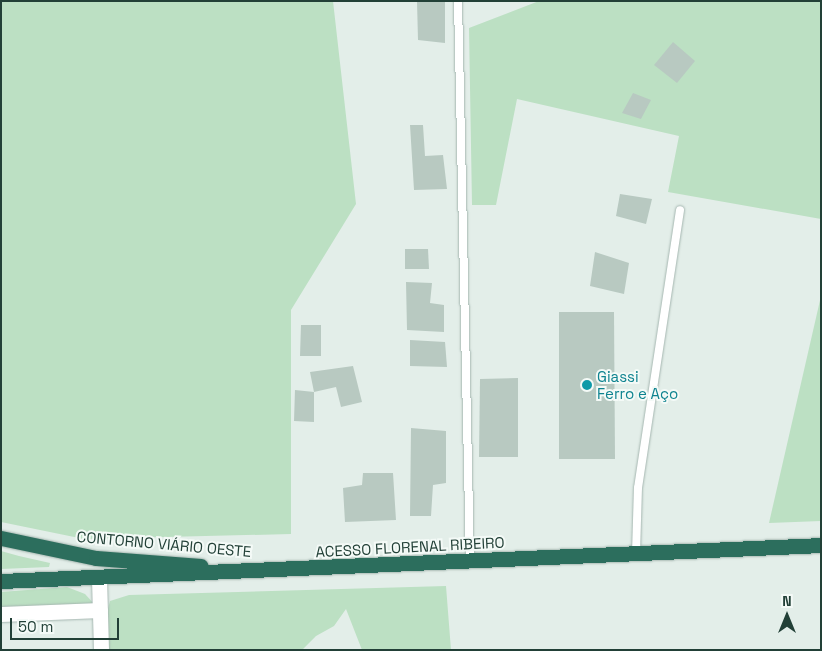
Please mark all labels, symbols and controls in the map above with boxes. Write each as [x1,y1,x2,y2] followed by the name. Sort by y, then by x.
[597,367,678,402] place label: Giassi Ferro e Aço
[581,379,593,391] marker: Giassi Ferro e Aço
[76,527,252,561] street label: CONTORNO VIÁRIO OESTE
[315,533,505,561] street label: ACESSO FLORENAL RIBEIRO
[762,591,812,641] north arrow
[782,592,792,610] text: N
[12,608,121,640] scale bar
[18,617,53,636] text: 50 m

